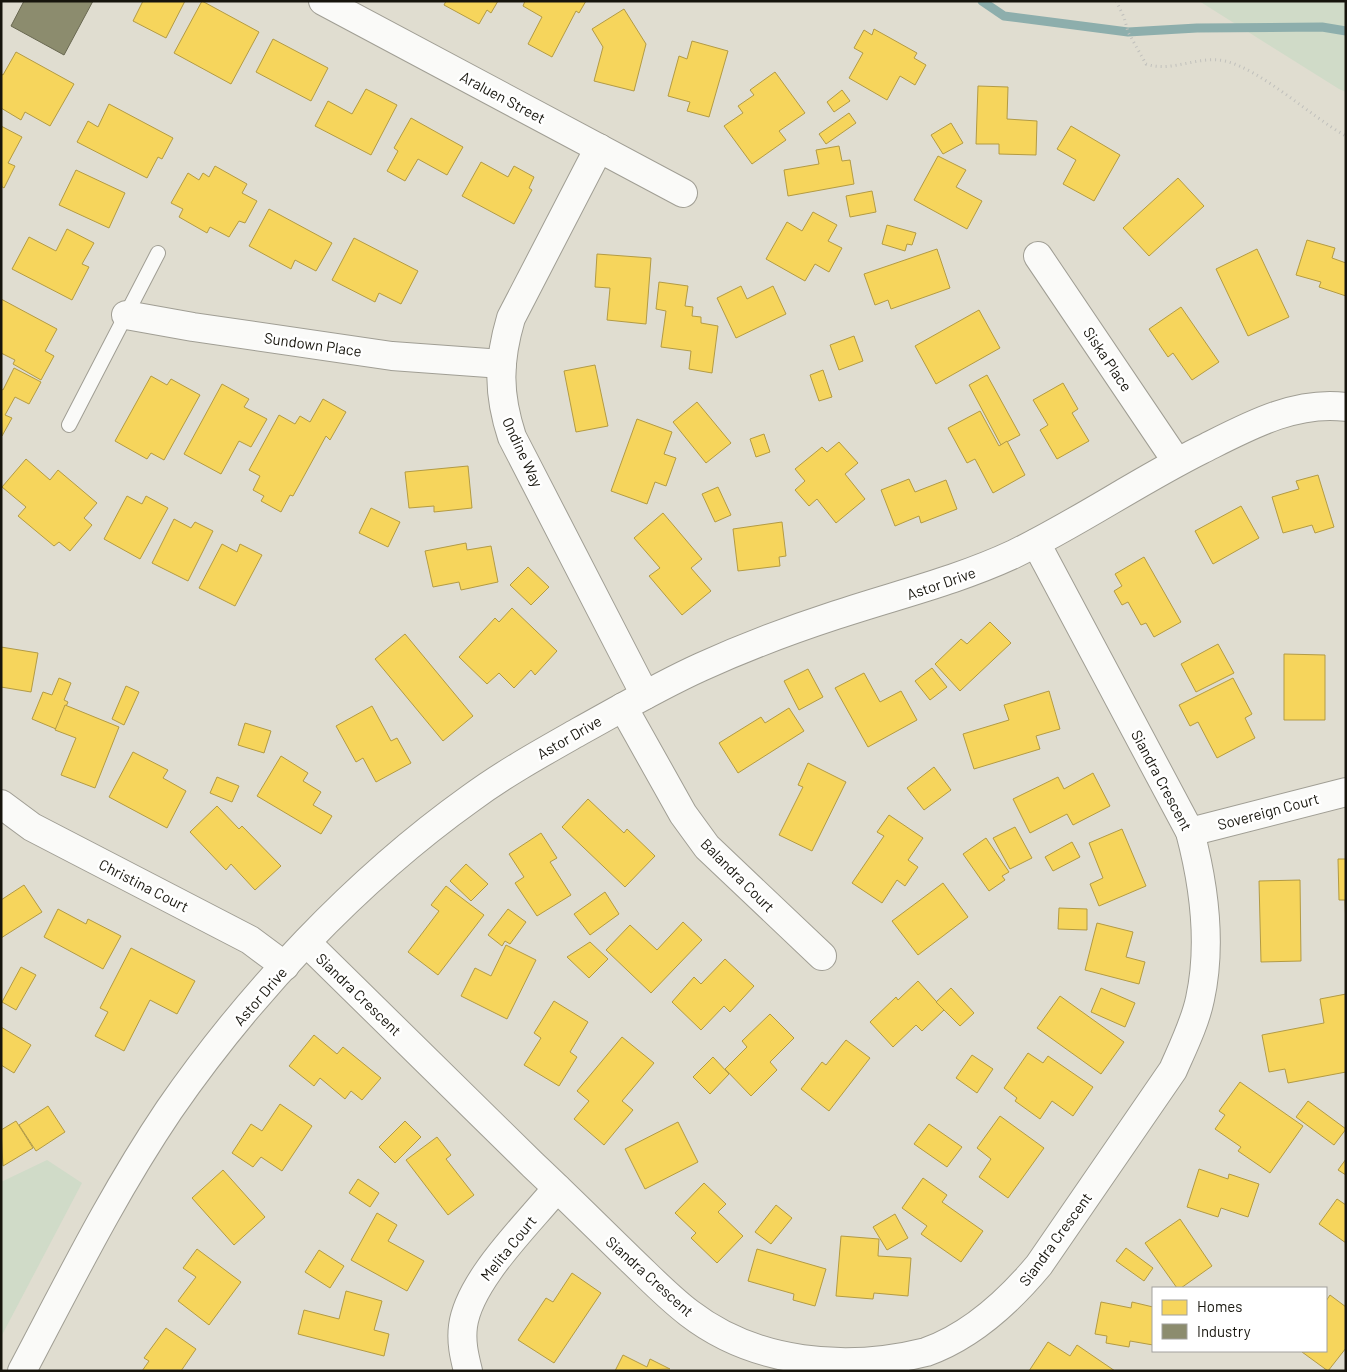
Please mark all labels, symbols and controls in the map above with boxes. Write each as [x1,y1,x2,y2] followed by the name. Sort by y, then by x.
[457,67,549,127] street label: Araluen Street
[1080,323,1136,395] street label: Siska Place
[263,328,363,360] street label: Sundown Place
[499,414,547,490] street label: Ondine Way
[904,563,978,603] street label: Astor Drive
[533,711,605,763] street label: Astor Drive
[1128,727,1196,833] street label: Siandra Crescent
[1215,789,1321,833] street label: Sovereign Court
[697,834,779,916] street label: Balandra Court
[96,855,192,915] street label: Christina Court
[313,949,405,1039] street label: Siandra Crescent
[230,963,290,1029] street label: Astor Drive
[1015,1189,1095,1289] street label: Siandra Crescent
[476,1212,540,1284] street label: Melita Court
[603,1232,697,1320] street label: Siandra Crescent
[1152,1287,1327,1352] legend
[1197,1297,1242,1315] text: Homes
[1197,1322,1251,1340] text: Industry

